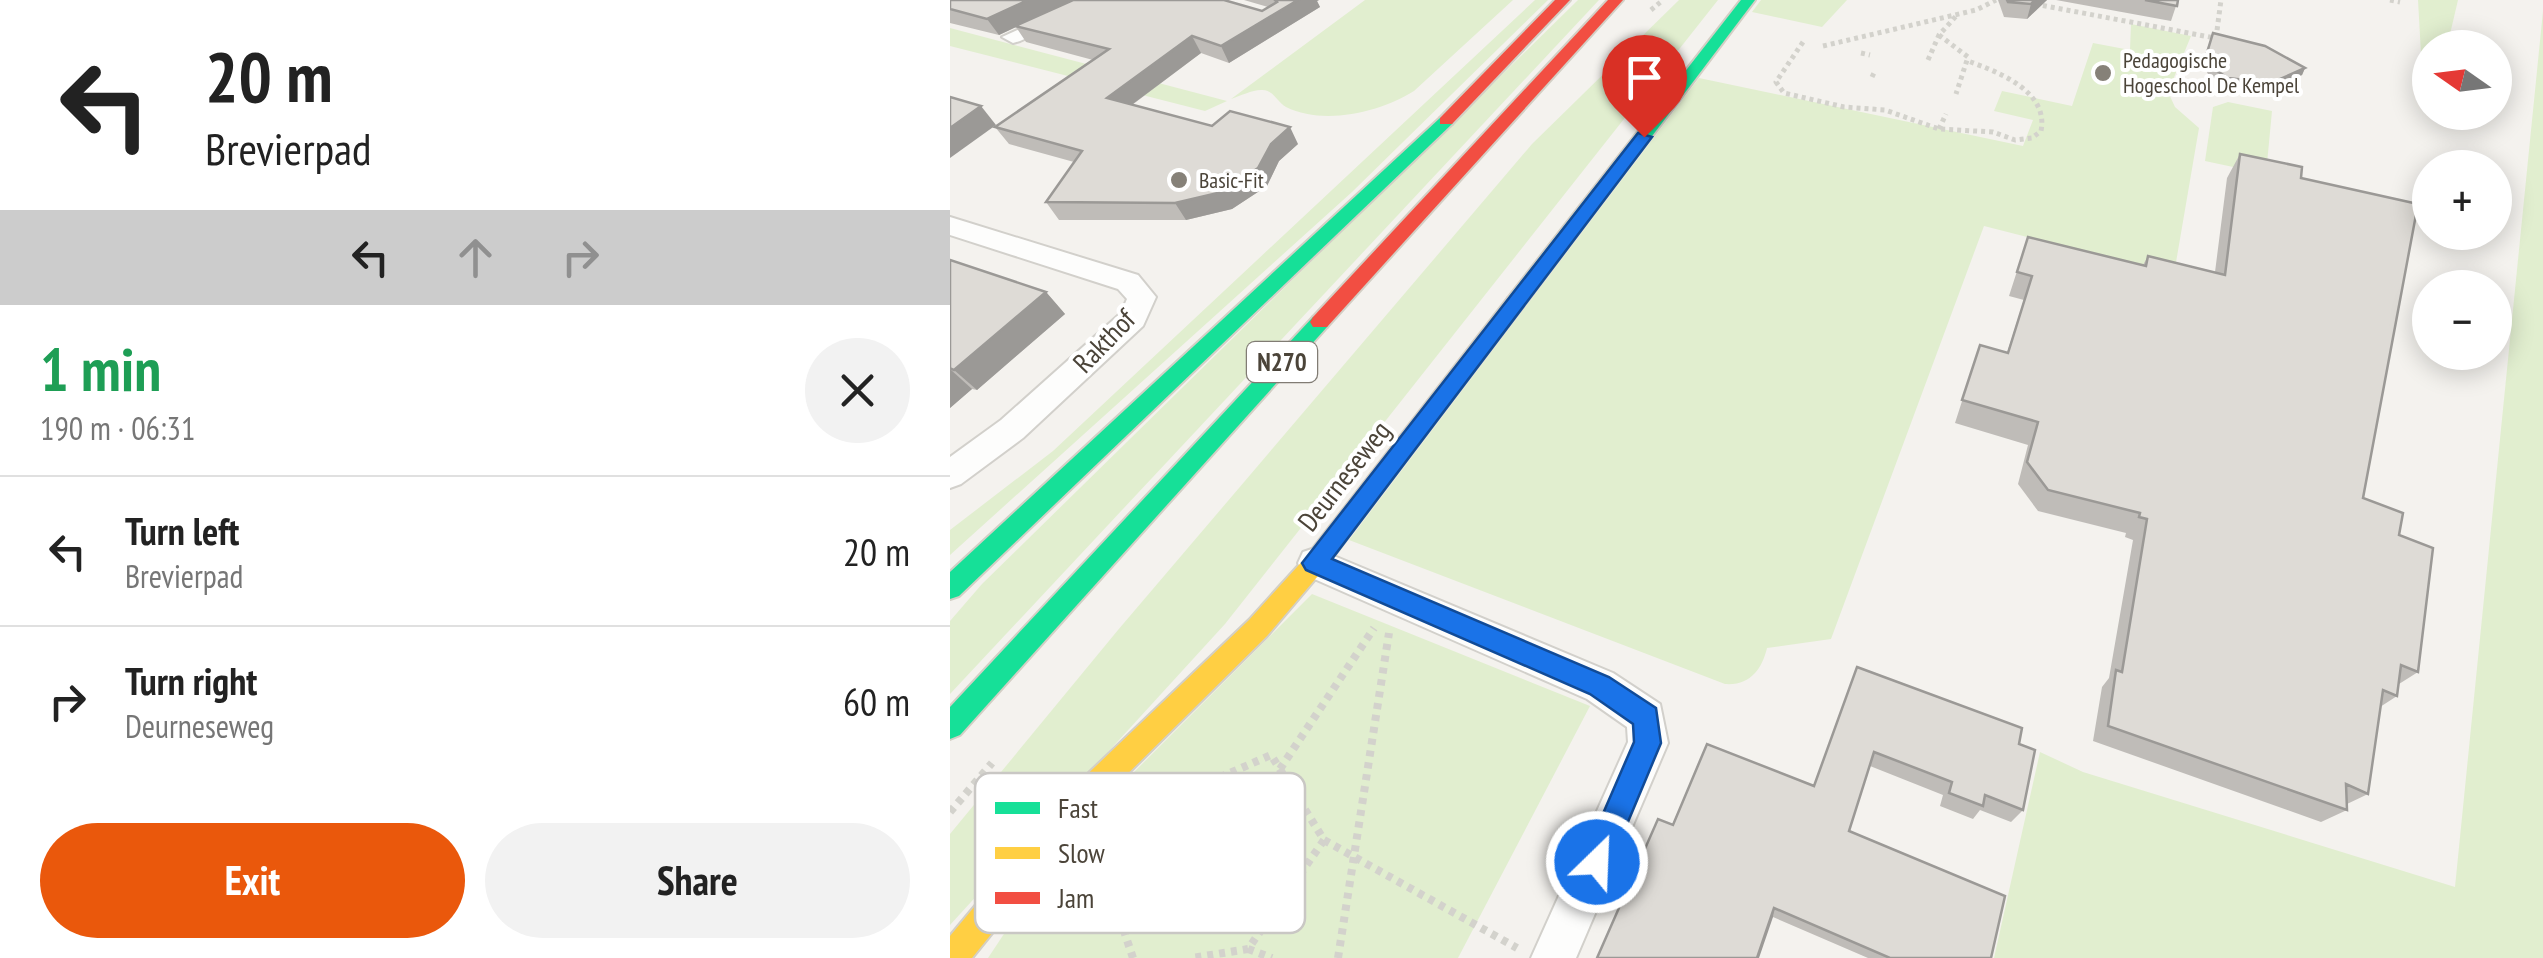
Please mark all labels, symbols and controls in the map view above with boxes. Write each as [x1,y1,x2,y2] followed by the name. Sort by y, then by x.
[2412,30,2512,130] north arrow
[2412,30,2512,370] map controls
[205,31,333,121] text: 20 m
[1602,35,1687,138] pin
[40,40,170,170] icon: left
[2123,46,2300,99] place label: Pedagogische Hogeschool De Kempel
[1617,50,1672,105] icon: arrive
[2092,62,2114,84] marker: Pedagogische Hogeschool De Kempel
[205,119,372,177] text: Brevierpad
[2412,150,2512,250] button: +
[1199,166,1264,194] place label: Basic-Fit
[1168,169,1190,191] marker: Basic-Fit
[343,230,398,285] icon: left
[448,230,503,285] icon: ahead
[553,230,608,285] icon: right
[2412,270,2512,370] button: −
[1064,300,1144,380] street label: Rakthof
[40,330,161,408] text: 1 min
[805,338,910,443] button: close
[1247,342,1317,382] road number: N270
[40,407,195,449] text: 190 m · 06:31
[1289,413,1398,538] street label: Deurneseweg
[125,506,239,555] text: Turn left
[40,524,95,579] icon: left
[843,527,910,576] text: 20 m
[125,555,243,597] text: Brevierpad
[125,656,257,705] text: Turn right
[40,674,95,729] icon: right
[843,677,910,726] text: 60 m
[125,705,274,747] text: Deurneseweg
[975,773,1305,933] legend
[1058,789,1098,826] text: Fast
[1545,810,1649,914] position arrow
[40,823,465,938] button: Exit
[485,823,910,938] button: Share
[1058,834,1105,871] text: Slow
[1057,879,1094,916] text: Jam

